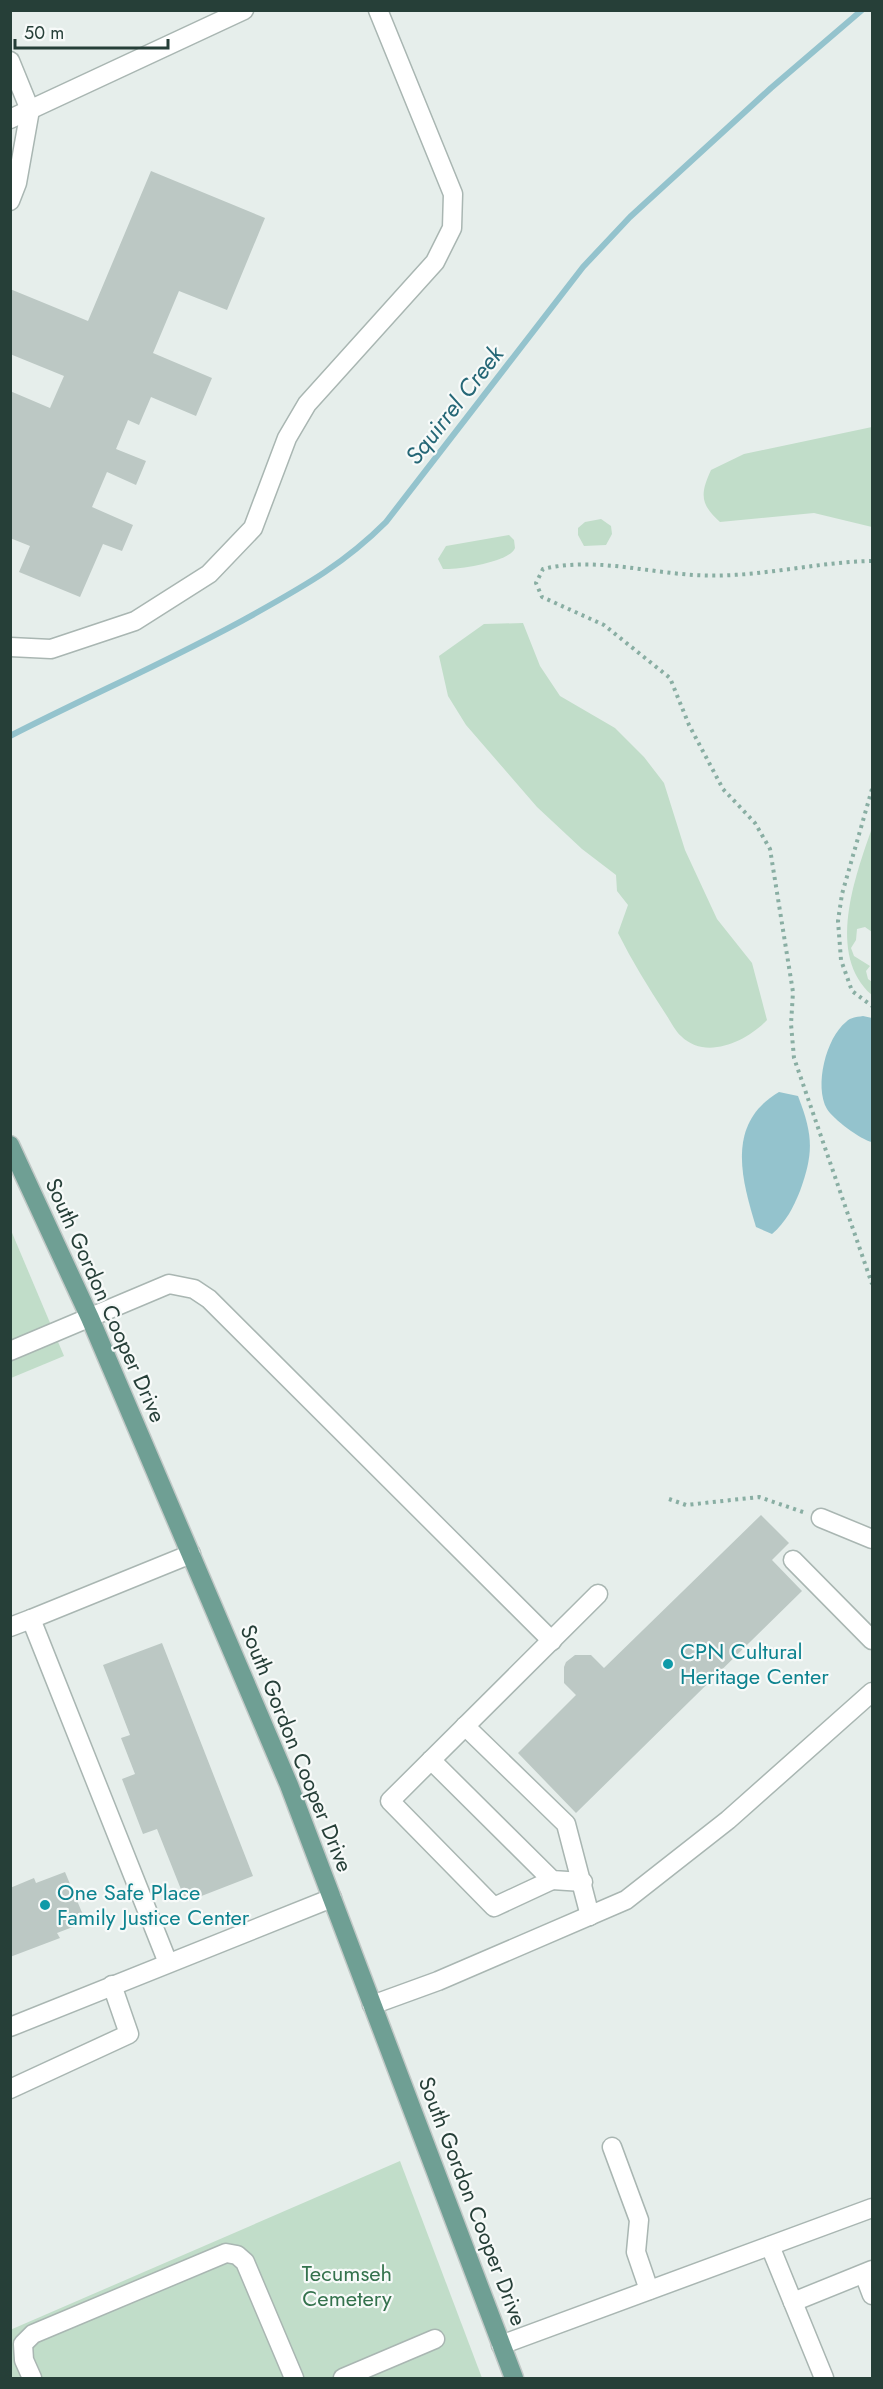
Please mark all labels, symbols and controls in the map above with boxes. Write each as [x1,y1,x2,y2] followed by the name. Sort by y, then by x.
[15,12,168,50] scale bar
[24,20,64,46] text: 50 m
[396,337,513,472] water label: Squirrel Creek
[38,1173,174,1427] street label: South Gordon Cooper Drive
[233,1619,361,1877] street label: South Gordon Cooper Drive
[680,1635,829,1692] place label: CPN Cultural Heritage Center
[661,1657,675,1671] marker: CPN Cultural Heritage Center
[57,1876,250,1933] place label: One Safe Place Family Justice Center
[38,1898,52,1912] marker: One Safe Place Family Justice Center
[411,2072,535,2330] street label: South Gordon Cooper Drive
[302,2257,392,2314] park label: Tecumseh Cemetery

